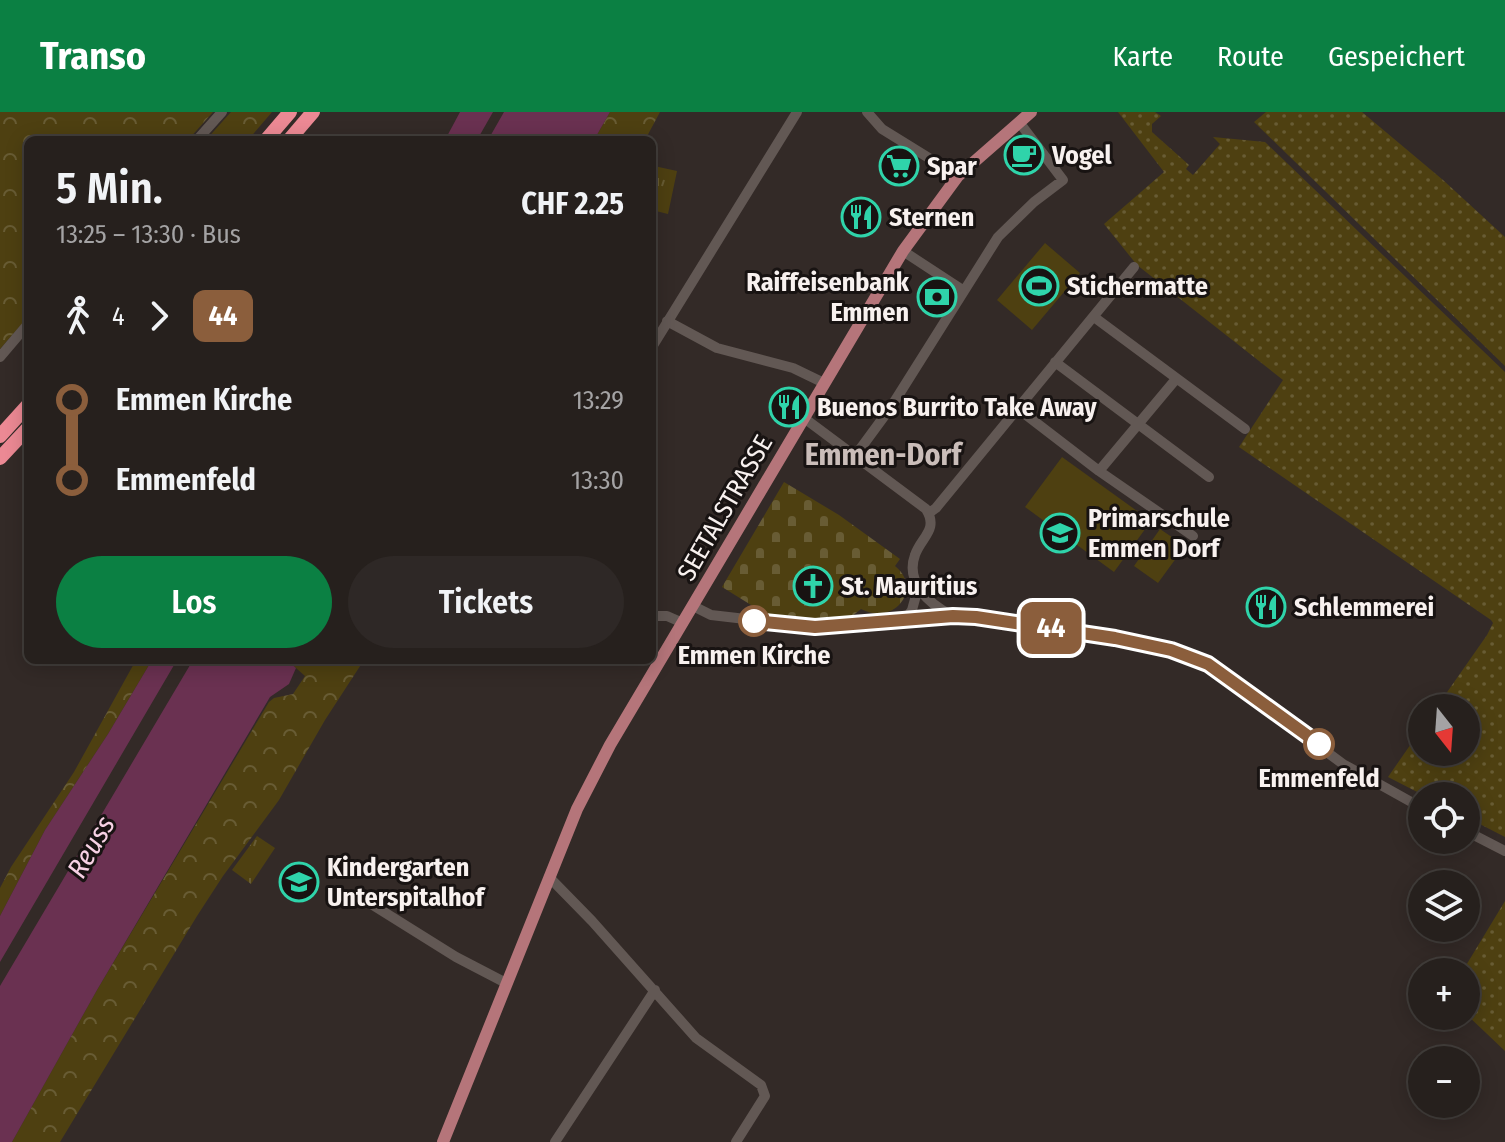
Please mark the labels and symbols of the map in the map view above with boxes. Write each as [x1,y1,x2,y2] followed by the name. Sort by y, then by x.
[1003,134,1045,176] cafe icon: Vogel
[1051,140,1112,171] place label: Vogel
[878,145,920,187] supermarket icon: Spar
[927,151,977,182] place label: Spar
[840,196,882,238] restaurant icon: Sternen
[889,202,974,233] place label: Sternen
[1018,265,1060,307] sports icon: Stichermatte
[746,267,910,328] place label: Raiffeisenbank Emmen
[1067,271,1208,302] place label: Stichermatte
[916,276,958,318] bank icon: Raiffeisenbank Emmen
[768,386,810,428] restaurant icon: Buenos Burrito Take Away
[817,392,1097,423] place label: Buenos Burrito Take Away
[671,430,779,586] street label: SEETALSTRASSE
[805,437,963,473] district label: Emmen-Dorf
[1088,503,1230,564] place label: Primarschule Emmen Dorf
[1039,512,1081,554] school or university icon: Primarschule Emmen Dorf
[792,565,834,607] church icon: St. Mauritius
[841,571,977,602] place label: St. Mauritius
[1245,586,1287,628] restaurant icon: Schlemmerei
[1294,592,1434,623] place label: Schlemmerei
[1015,602,1087,654] line badge: 44
[739,606,769,636] marker: Emmen Kirche
[678,640,830,671] place label: Emmen Kirche
[1408,694,1480,766] north arrow
[1304,729,1334,759] marker: Emmenfeld
[1258,763,1380,794] place label: Emmenfeld
[60,810,122,884] water label: Reuss
[327,852,486,913] place label: Kindergarten Unterspitalhof
[278,861,320,903] school or university icon: Kindergarten Unterspitalhof

